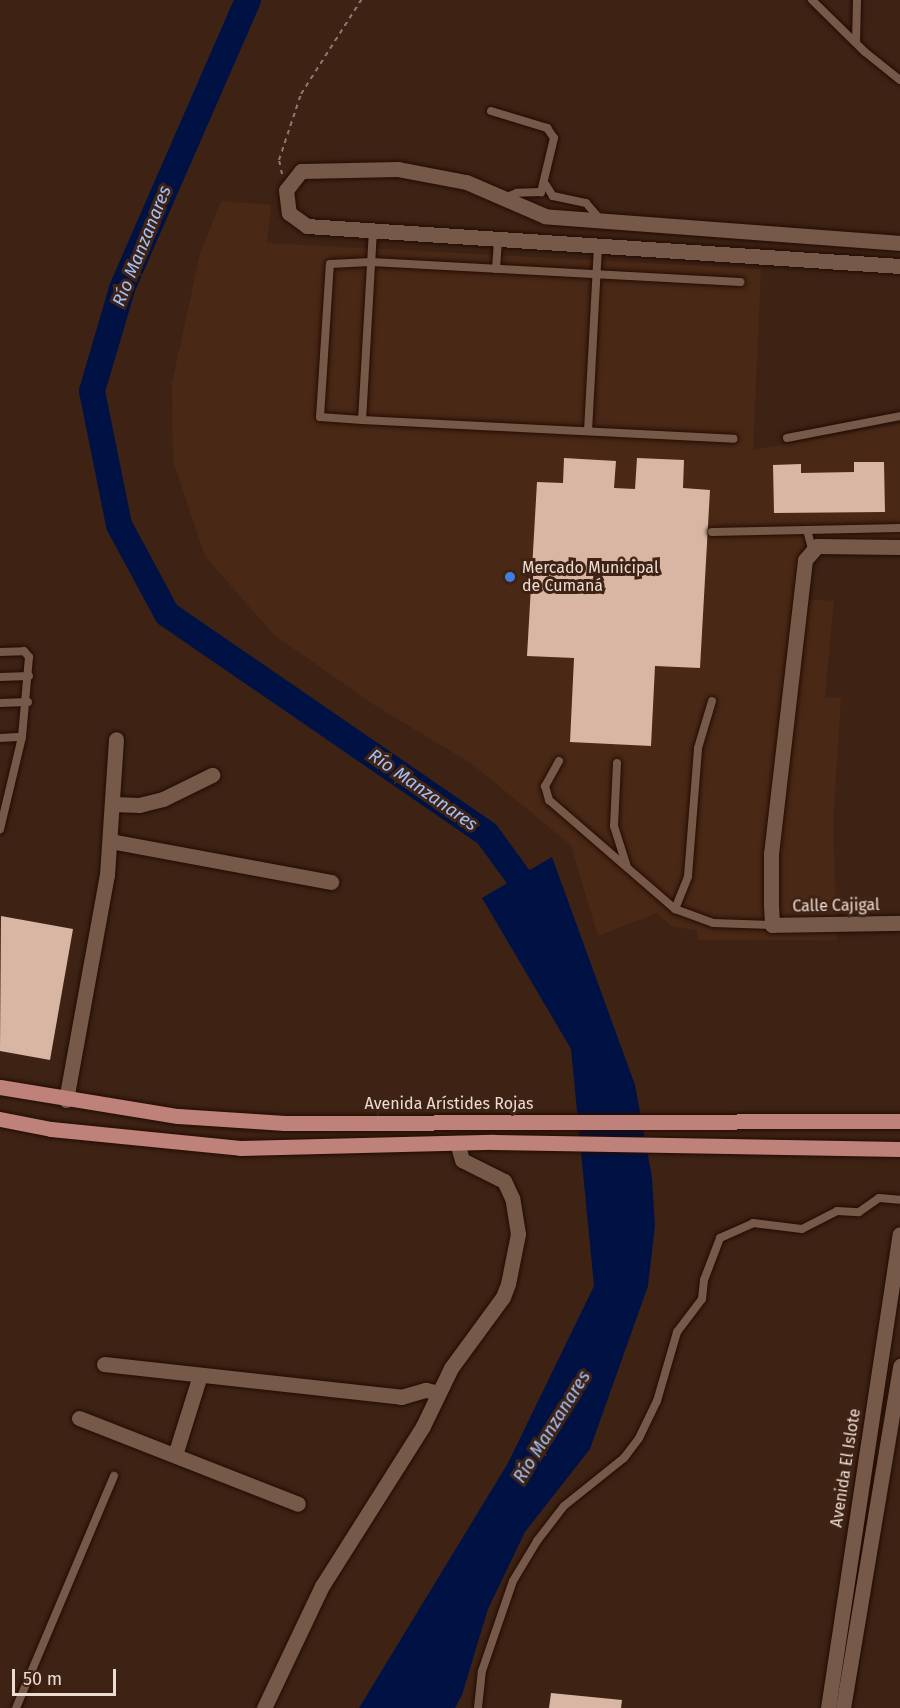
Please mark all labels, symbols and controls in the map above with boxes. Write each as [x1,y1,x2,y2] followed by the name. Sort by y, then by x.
[108,183,176,309] water label: Río Manzanares
[522,558,659,596] place label: Mercado Municipal de Cumaná
[503,570,517,584] marker: Mercado Municipal de Cumaná
[364,744,482,836] water label: Río Manzanares
[792,896,880,916] street label: Calle Cajigal
[365,1094,533,1114] street label: Avenida Arístides Rojas
[509,1367,595,1487] water label: Río Manzanares
[827,1407,865,1529] street label: Avenida El Islote
[15,1657,118,1695] scale bar
[23,1668,62,1690] text: 50 m

